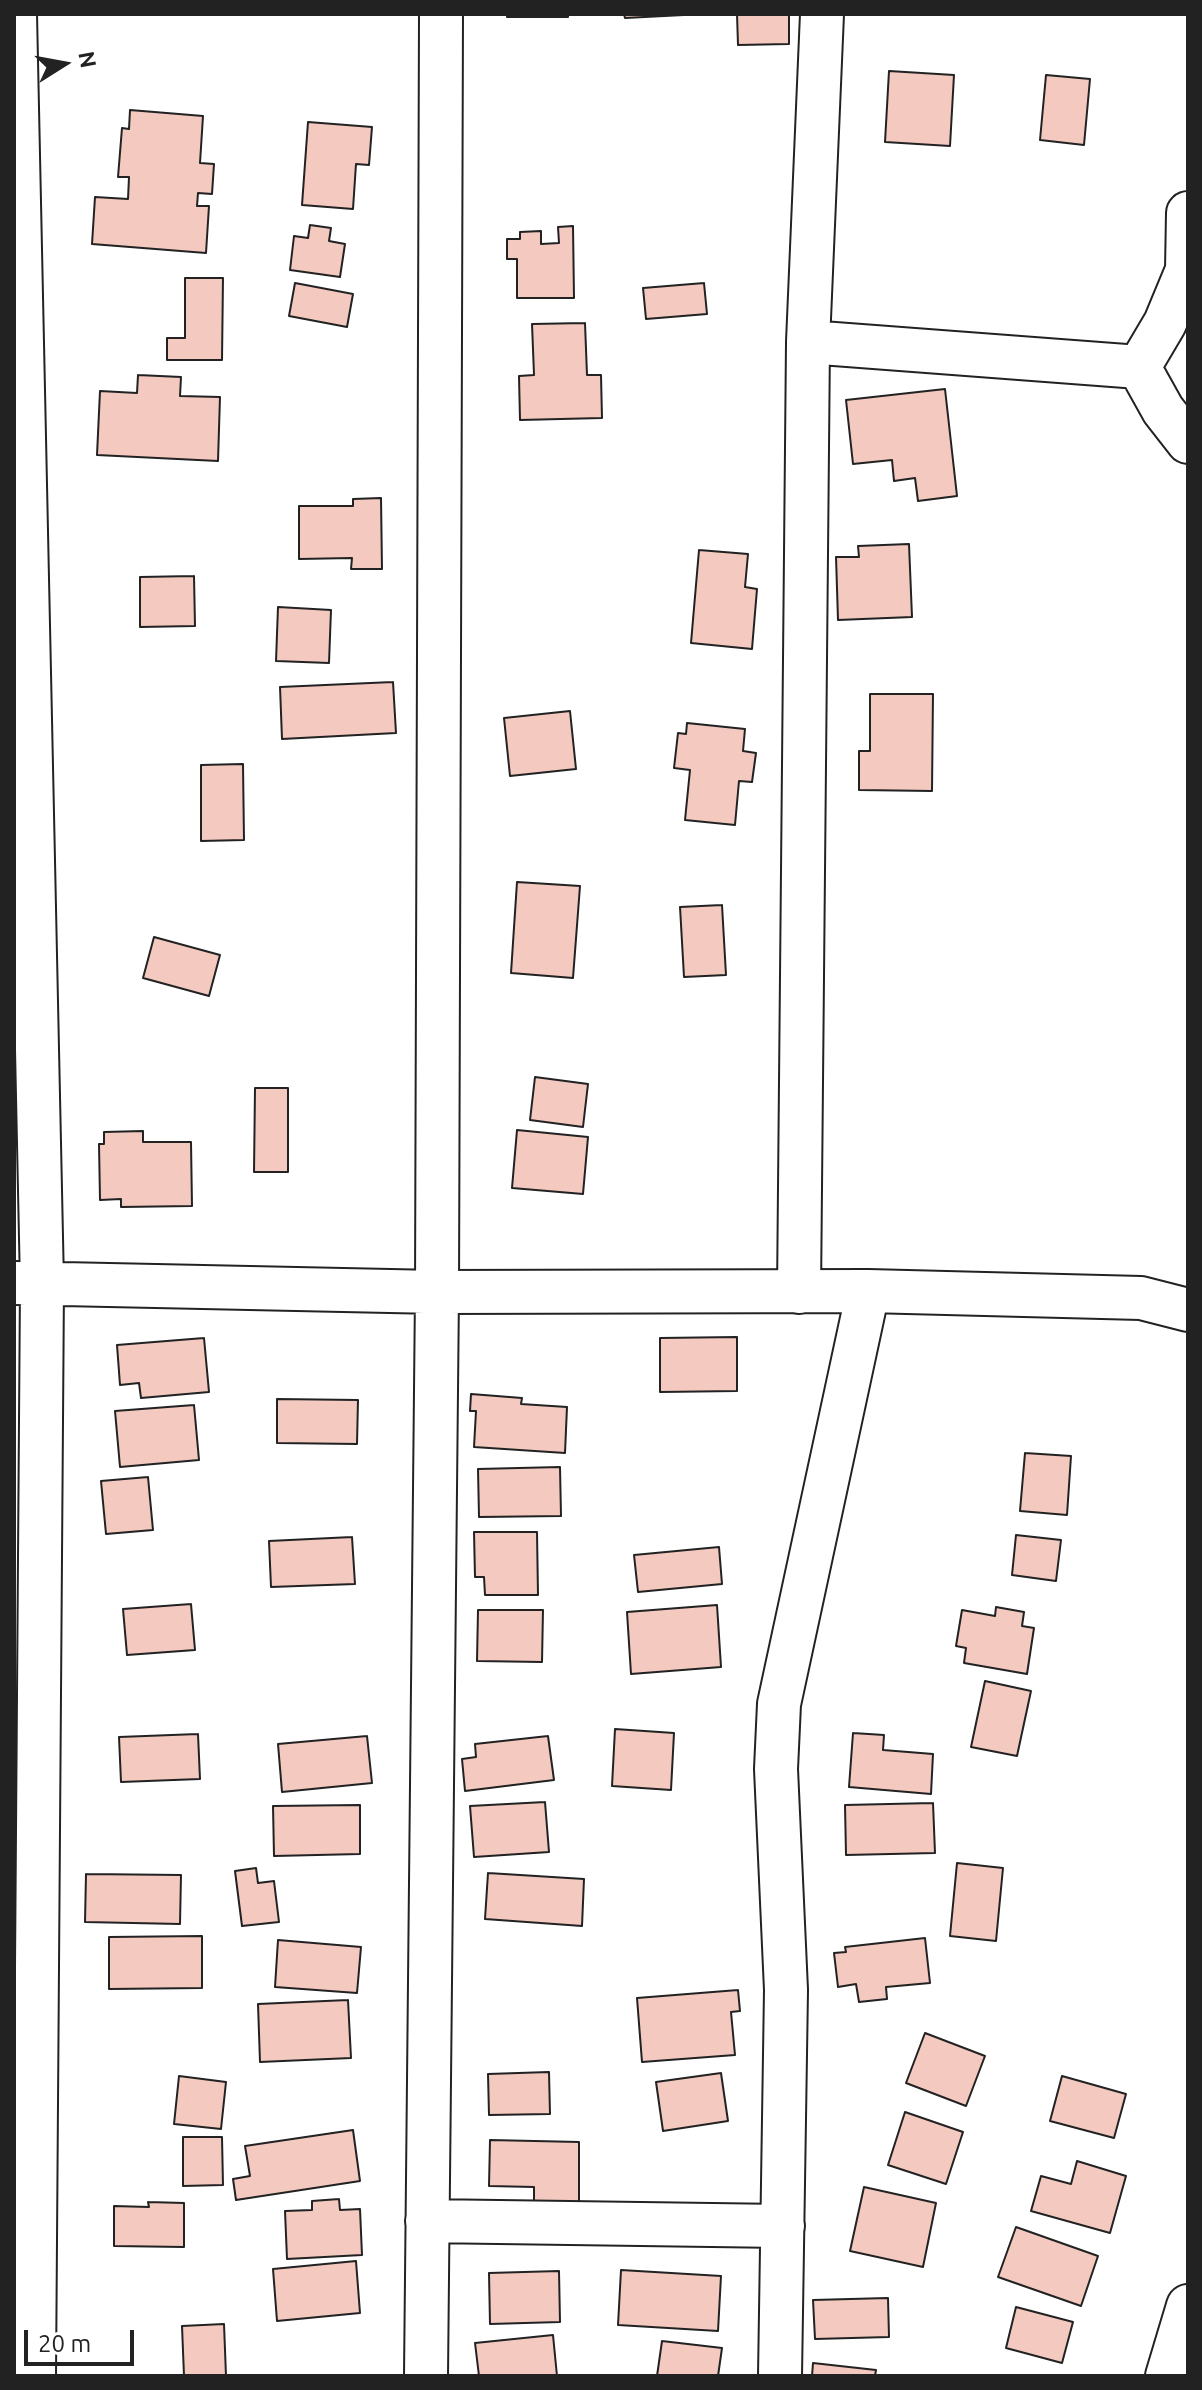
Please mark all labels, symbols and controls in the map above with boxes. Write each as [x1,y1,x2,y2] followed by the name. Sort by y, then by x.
[24,24,104,104] north arrow
[74,49,102,70] text: N
[28,2314,138,2364] scale bar
[38,2330,91,2357] text: 20 m

